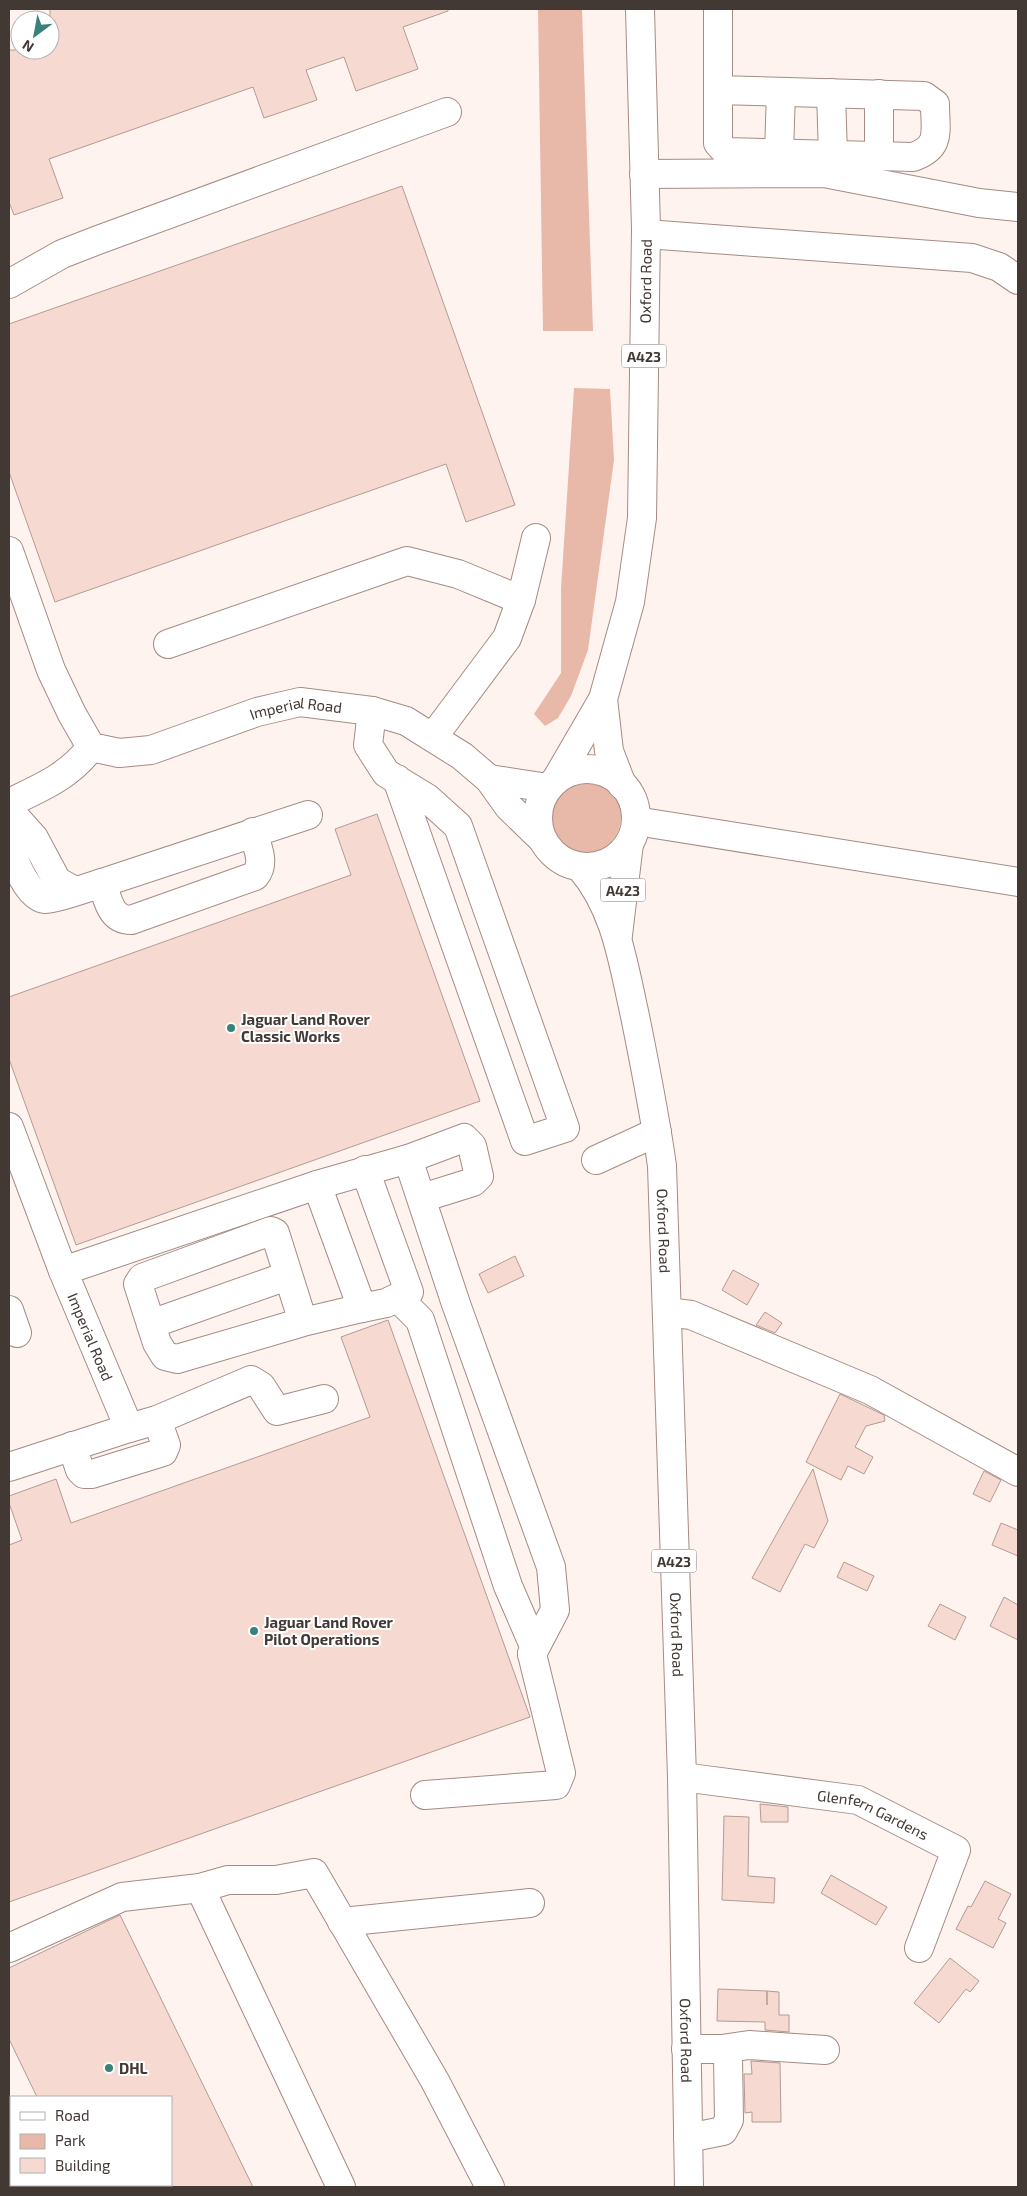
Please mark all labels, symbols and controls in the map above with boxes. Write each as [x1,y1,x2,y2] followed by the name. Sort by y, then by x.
[10,10,60,60] north arrow
[19,37,37,56] text: N
[636,239,655,324] street label: Oxford Road
[622,344,666,368] road number: A423
[247,693,343,723] street label: Imperial Road
[600,878,646,902] road number: A423
[241,1010,371,1045] place label: Jaguar Land Rover Classic Works
[225,1022,237,1034] marker: Jaguar Land Rover Classic Works
[654,1188,675,1273] street label: Oxford Road
[64,1290,117,1383] street label: Imperial Road
[652,1550,696,1572] road number: A423
[667,1592,688,1677] street label: Oxford Road
[264,1613,394,1648] place label: Jaguar Land Rover Pilot Operations
[248,1625,260,1637] marker: Jaguar Land Rover Pilot Operations
[816,1786,932,1843] street label: Glenfern Gardens
[677,1998,696,2083] street label: Oxford Road
[119,2059,148,2077] place label: DHL
[103,2062,115,2074] marker: DHL
[10,2096,172,2186] legend
[55,2106,90,2124] text: Road
[55,2131,86,2149] text: Park
[55,2156,111,2174] text: Building

